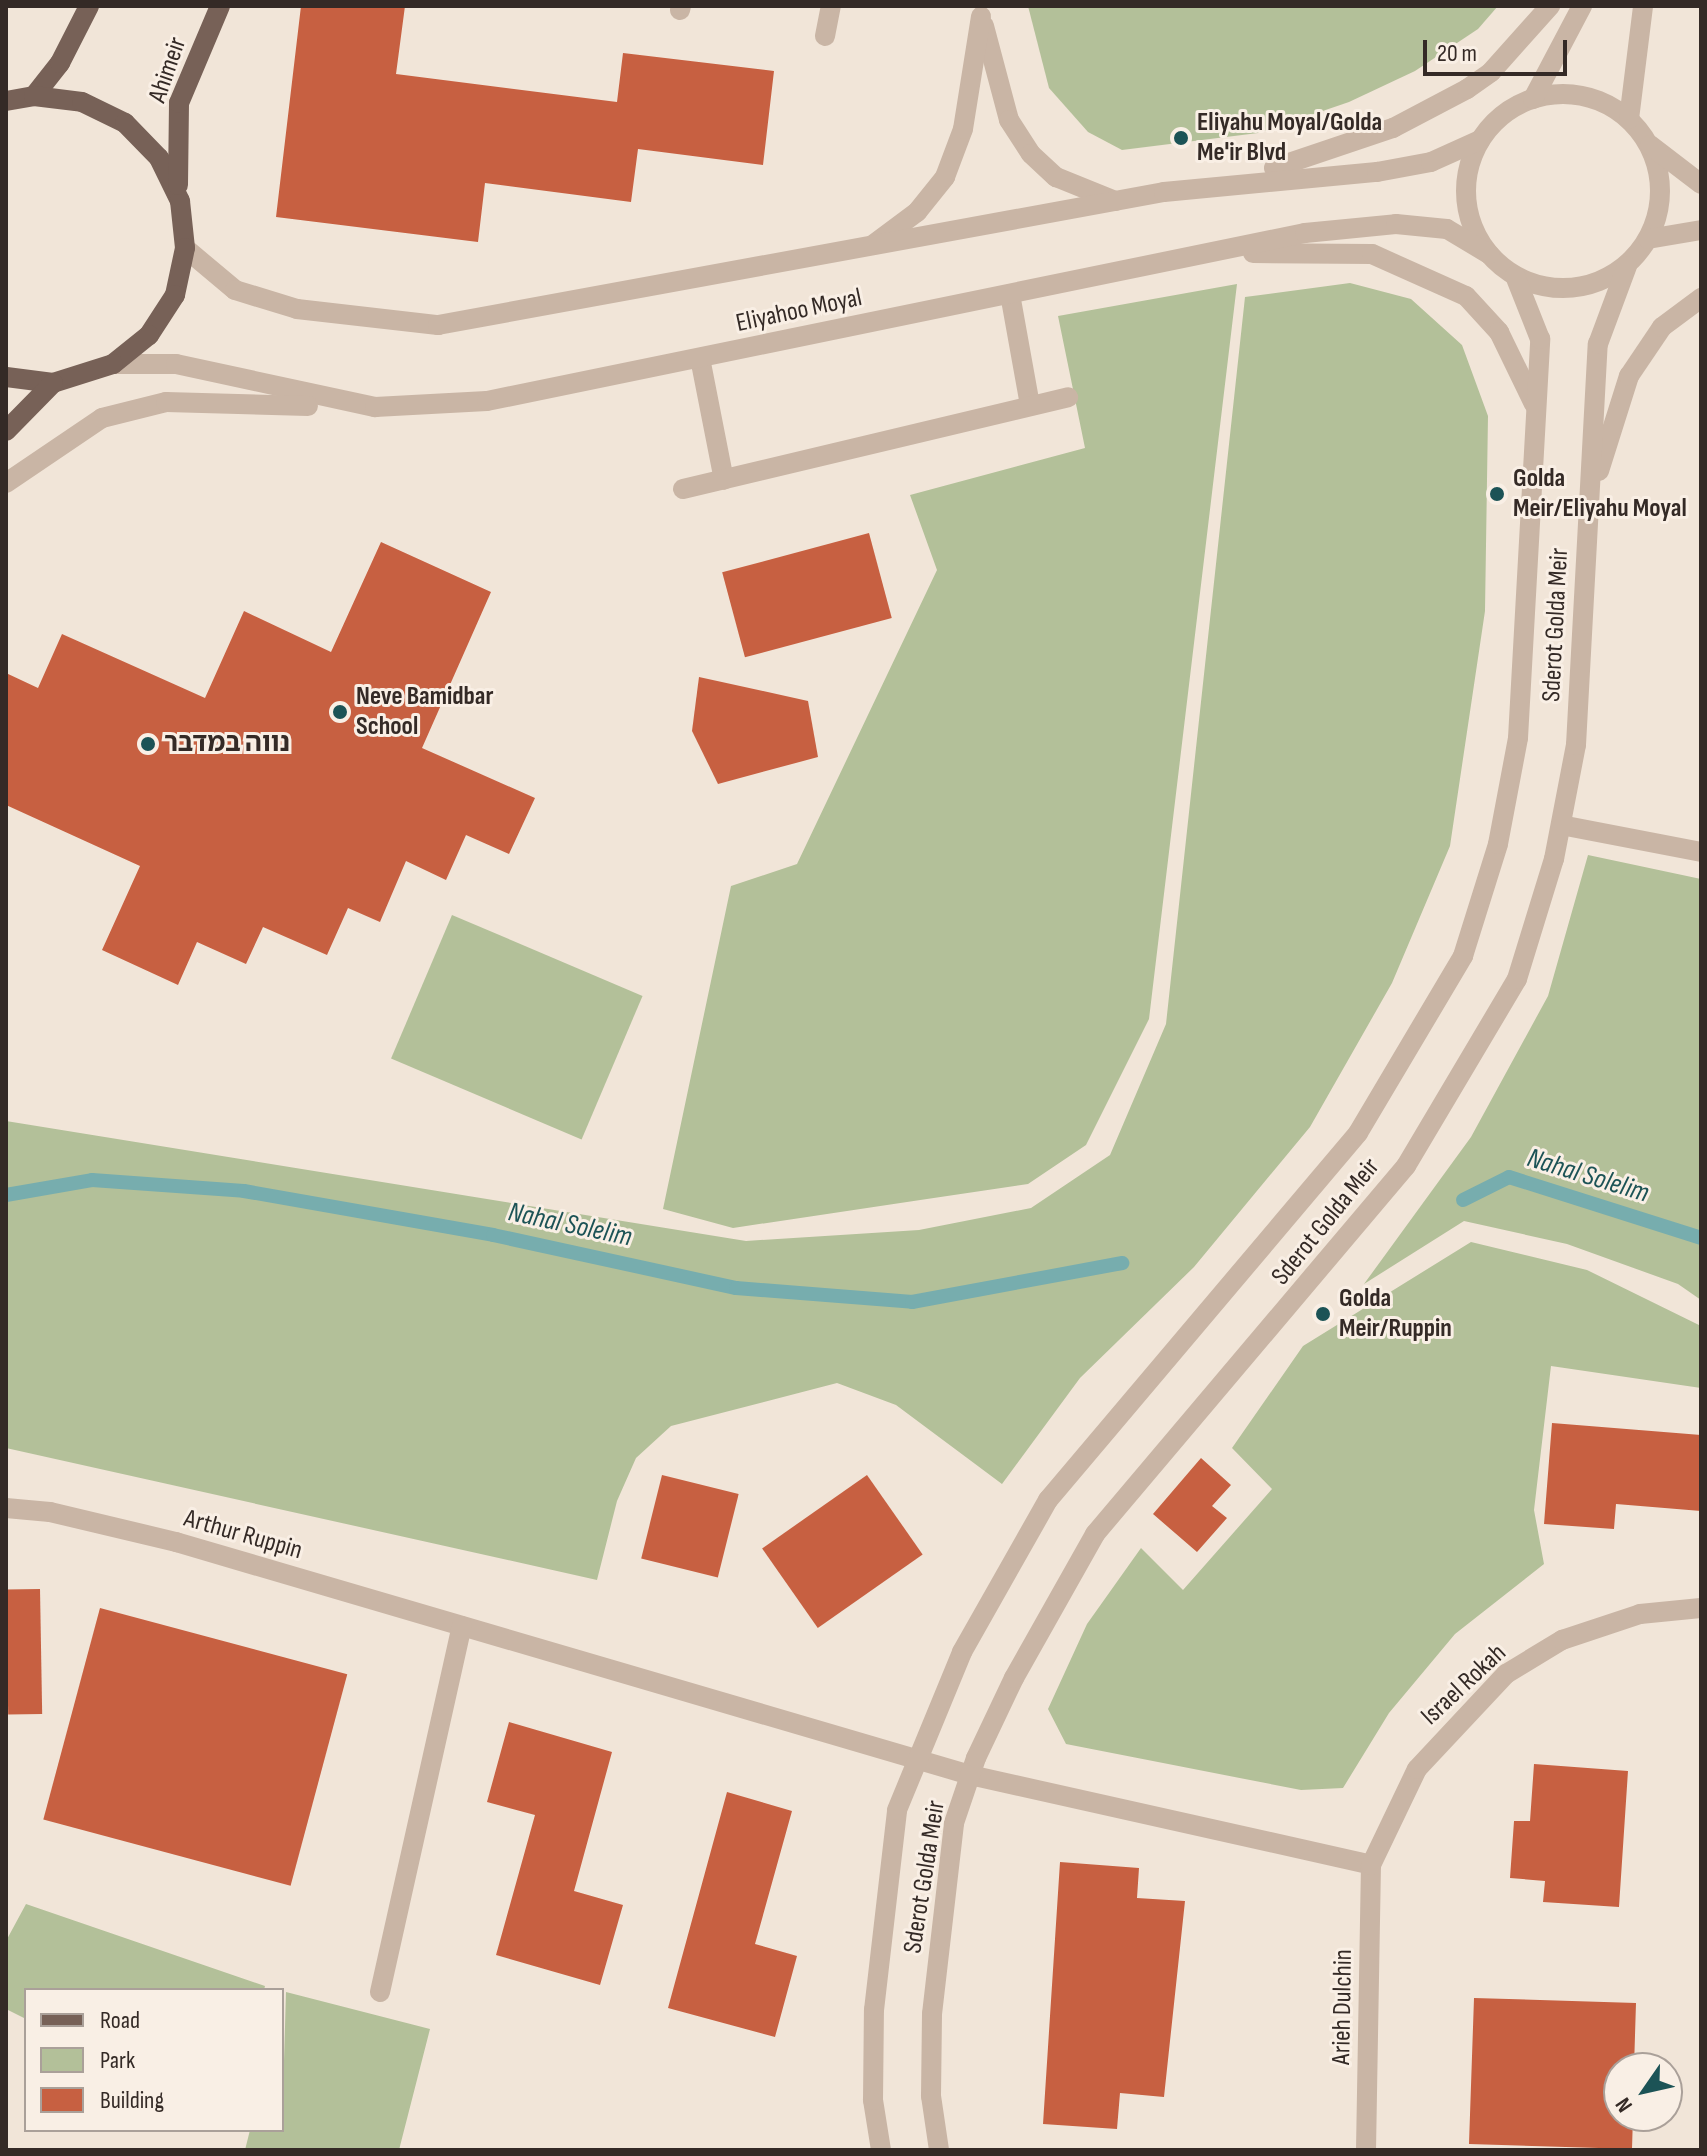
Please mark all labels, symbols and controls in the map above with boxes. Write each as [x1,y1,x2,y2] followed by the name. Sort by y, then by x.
[1427,24,1571,74] scale bar
[142,33,194,107] street label: Ahimeir
[1437,39,1477,68] text: 20 m
[1197,107,1382,168] place label: Eliyahu Moyal/Golda Me'ir Blvd
[1172,129,1190,147] marker: Eliyahu Moyal/Golda Me'ir Blvd
[733,282,865,340] street label: Eliyahoo Moyal
[1513,463,1687,524] place label: Golda Meir/Eliyahu Moyal
[1488,485,1506,503] marker: Golda Meir/Eliyahu Moyal
[1536,547,1576,703] street label: Sderot Golda Meir
[356,681,494,742] place label: Neve Bamidbar School
[331,703,349,721] marker: Neve Bamidbar School
[164,728,290,760] place label: נווה במדבר
[139,735,157,753] marker: נווה במדבר
[1523,1142,1653,1210] water label: Nahal Solelim
[1265,1152,1387,1292] street label: Sderot Golda Meir
[505,1196,635,1254] water label: Nahal Solelim
[1339,1283,1452,1344] place label: Golda Meir/Ruppin
[1314,1305,1332,1323] marker: Golda Meir/Ruppin
[180,1503,306,1567] street label: Arthur Ruppin
[1415,1638,1513,1732] street label: Israel Rokah
[898,1798,952,1956] street label: Sderot Golda Meir
[1326,1949,1360,2065] street label: Arieh Dulchin
[24,1988,284,2132] legend
[100,2006,140,2035] text: Road
[100,2046,135,2075] text: Park
[1603,2052,1683,2132] north arrow
[100,2086,164,2115] text: Building
[1610,2092,1639,2117] text: N

